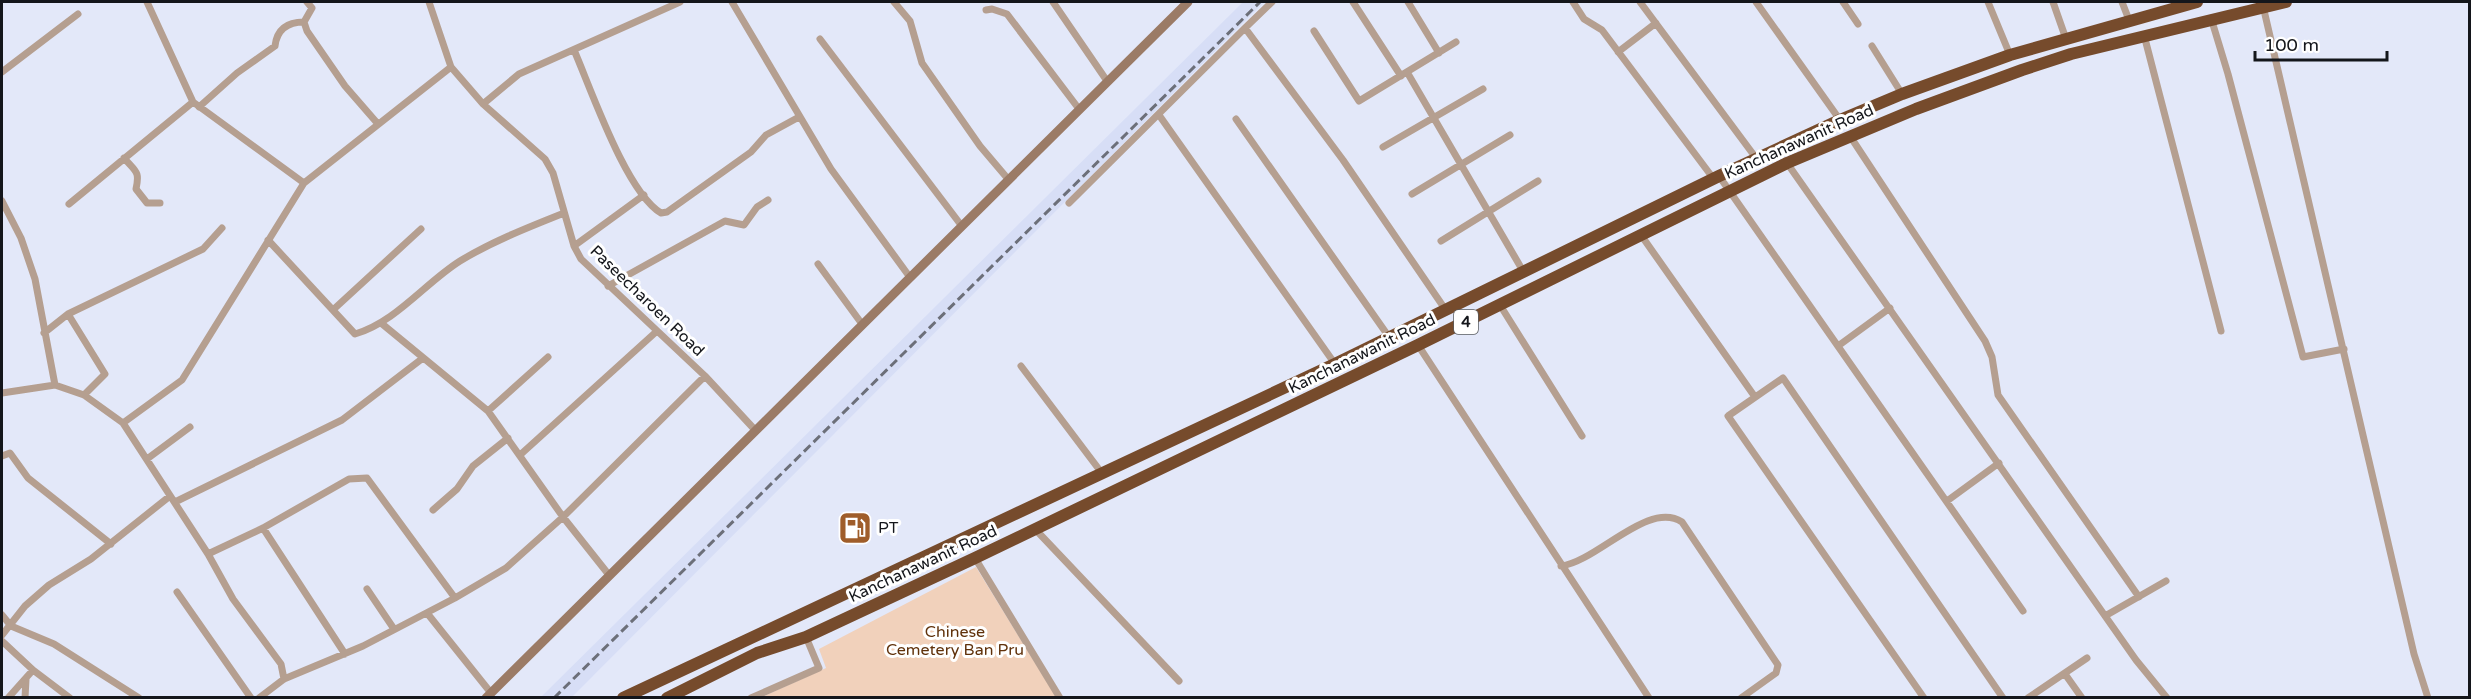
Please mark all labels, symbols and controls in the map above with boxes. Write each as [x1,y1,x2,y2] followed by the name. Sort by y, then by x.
[2255,24,2387,62] scale bar
[2264,34,2319,56] text: 100 m
[1721,100,1877,184] street label: Kanchanawanit Road
[586,241,708,361] street label: Paseecharoen Road
[1285,310,1439,398] street label: Kanchanawanit Road
[1454,310,1478,334] road number: 4
[837,510,873,546] fuel station icon: PT
[878,518,899,538] place label: PT
[846,521,1000,607] street label: Kanchanawanit Road
[886,622,1024,660] park label: Chinese Cemetery Ban Pru

